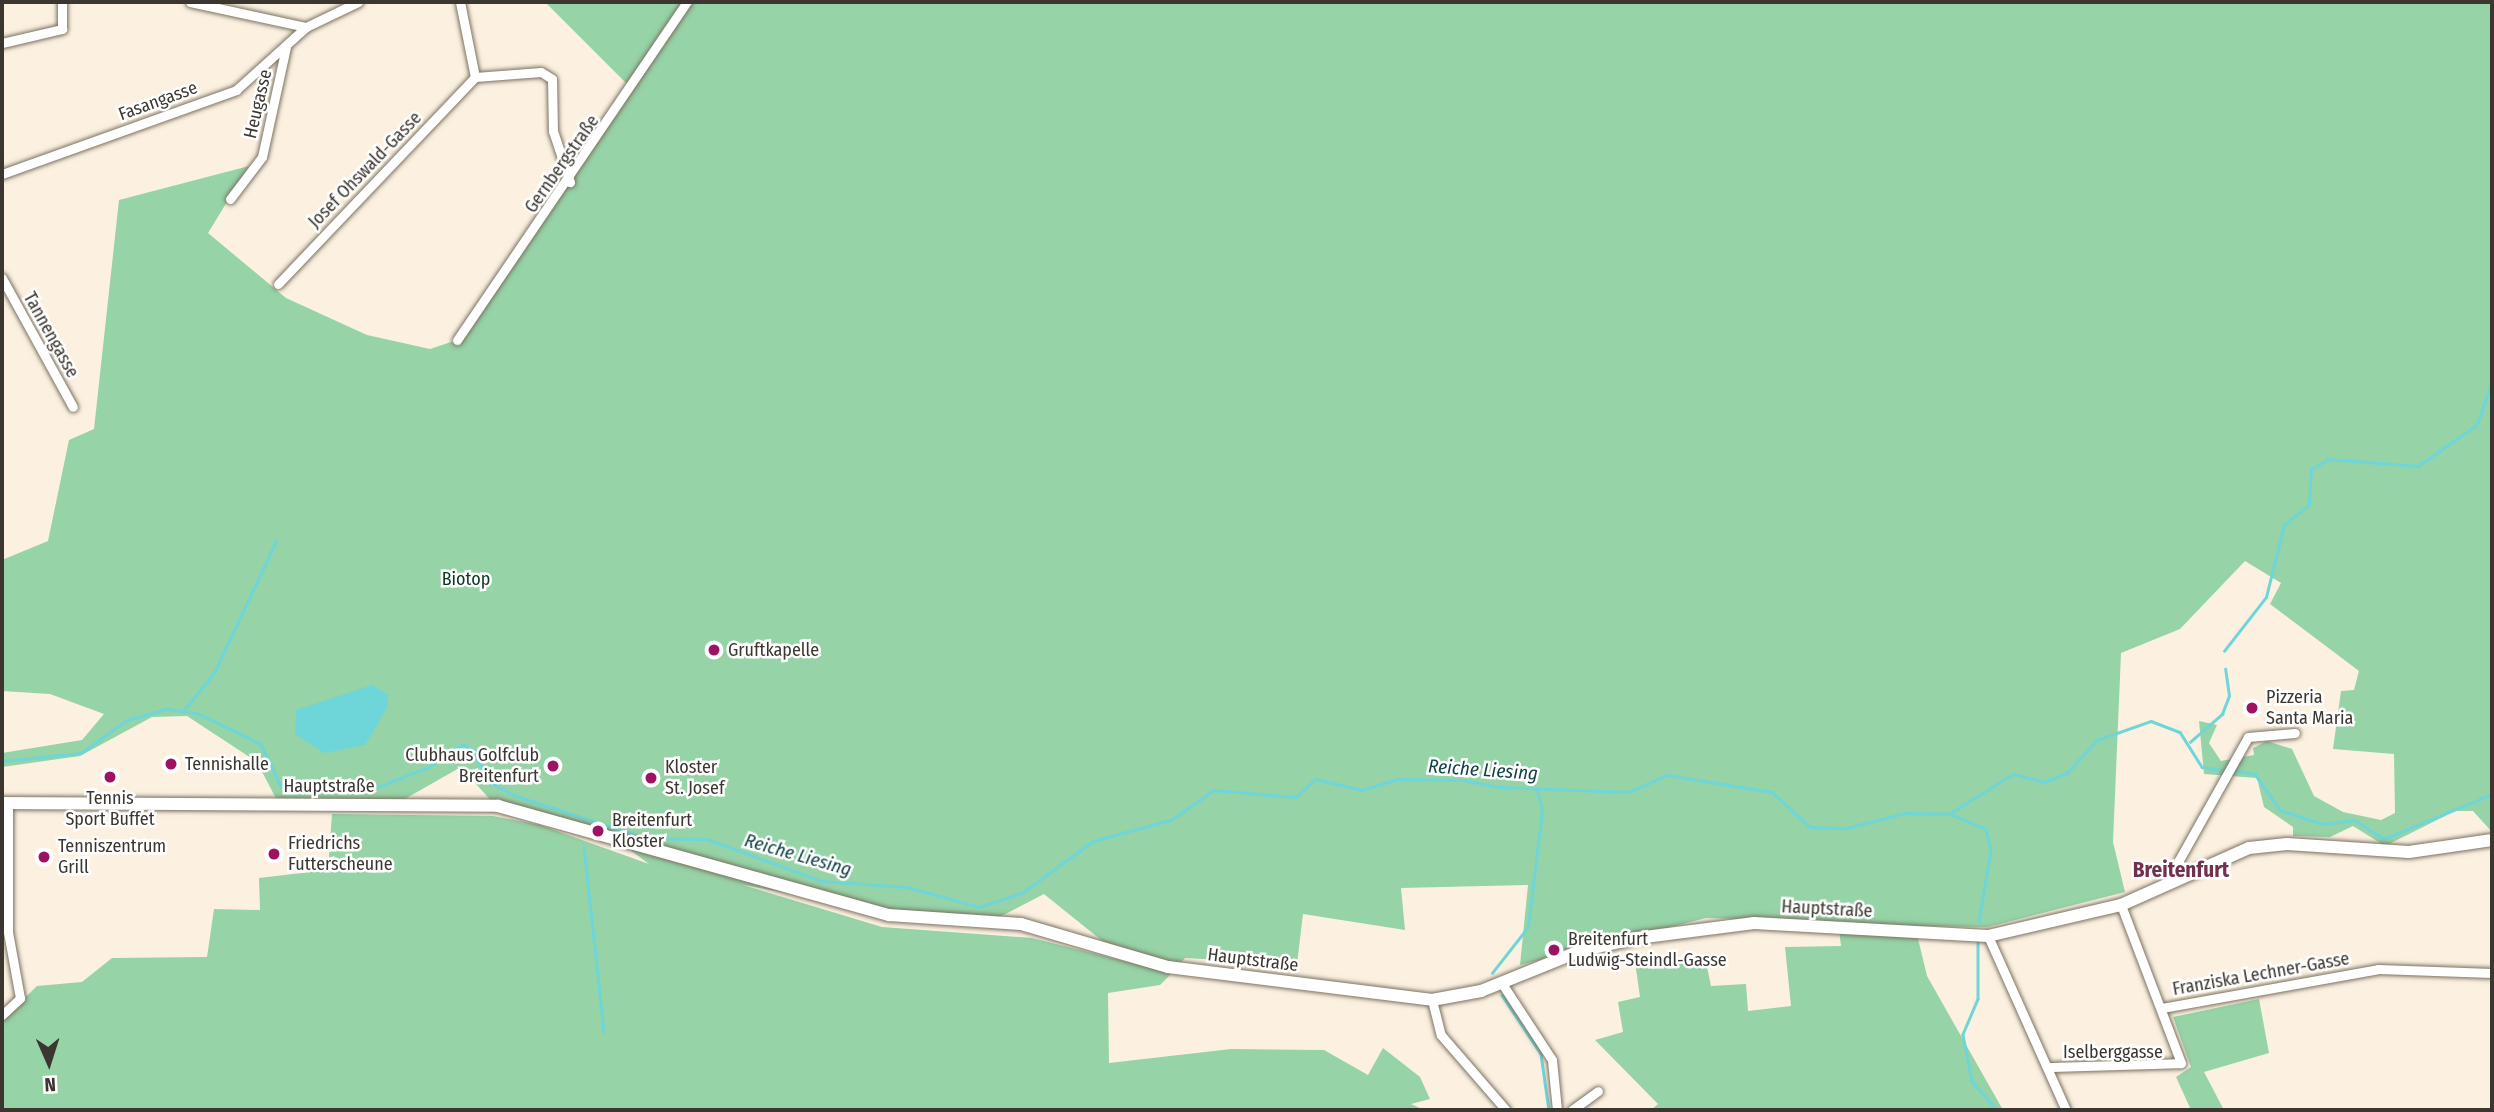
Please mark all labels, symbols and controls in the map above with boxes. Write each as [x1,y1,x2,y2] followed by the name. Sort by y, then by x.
[240,67,276,141] street label: Heugasse
[116,77,200,125] street label: Fasangasse
[304,107,426,233] street label: Josef Ohswald-Gasse
[520,111,604,217] street label: Gernbergstraße
[19,288,83,382] street label: Tannengasse
[442,568,490,590] park label: Biotop
[728,639,819,661] place label: Gruftkapelle
[706,642,722,658] marker: Gruftkapelle
[2266,687,2353,730] place label: Pizzeria Santa Maria
[2244,700,2260,716] marker: Pizzeria Santa Maria
[405,745,539,788] place label: Clubhaus Golfclub Breitenfurt
[185,753,269,775] place label: Tennishalle
[1427,755,1539,785] water label: Reiche Liesing
[163,756,179,772] marker: Tennishalle
[665,757,724,800] place label: Kloster St. Josef
[545,758,561,774] marker: Clubhaus Golfclub Breitenfurt
[102,769,118,785] marker: Tennis Sport Buffet
[643,770,659,786] marker: Kloster St. Josef
[283,775,375,797] street label: Hauptstraße
[65,788,155,830] place label: Tennis Sport Buffet
[612,810,692,852] place label: Breitenfurt Kloster
[590,823,606,839] marker: Breitenfurt Kloster
[742,829,854,881] water label: Reiche Liesing
[288,833,393,876] place label: Friedrichs Futterscheune
[58,836,166,878] place label: Tenniszentrum Grill
[266,846,282,862] marker: Friedrichs Futterscheune
[36,849,52,865] marker: Tenniszentrum Grill
[2133,857,2229,883] district label: Breitenfurt
[1781,896,1873,922] street label: Hauptstraße
[1568,929,1727,972] place label: Breitenfurt Ludwig-Steindl-Gasse
[1546,942,1562,958] marker: Breitenfurt Ludwig-Steindl-Gasse
[1206,944,1300,976] street label: Hauptstraße
[2171,948,2351,1000] street label: Franziska Lechner-Gasse
[14,1028,84,1098] north arrow
[2063,1041,2163,1063] street label: Iselberggasse
[44,1073,56,1096] text: N

